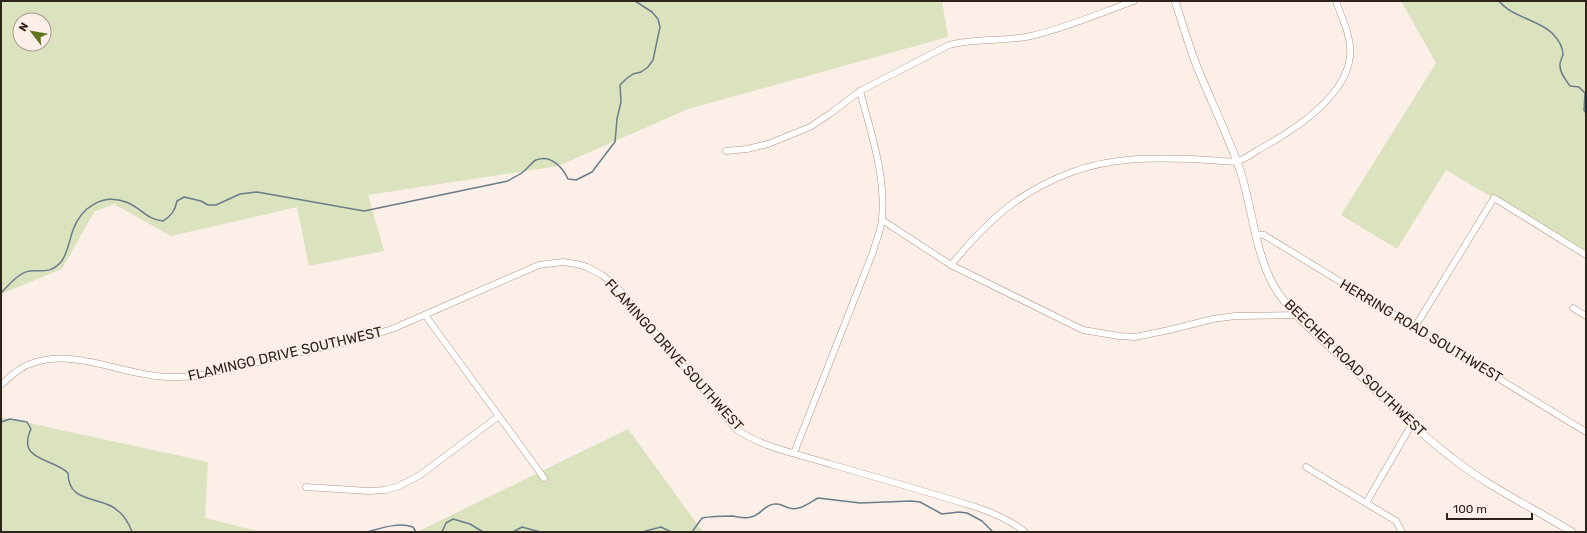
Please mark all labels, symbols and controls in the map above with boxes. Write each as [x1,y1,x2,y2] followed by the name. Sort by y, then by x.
[12,12,52,52] north arrow
[16,20,32,34] text: N
[601,275,747,435] street label: FLAMINGO DRIVE SOUTHWEST
[1337,276,1505,386] street label: HERRING ROAD SOUTHWEST
[1281,296,1429,440] street label: BEECHER ROAD SOUTHWEST
[186,323,384,385] street label: FLAMINGO DRIVE SOUTHWEST
[1447,495,1532,521] scale bar
[1453,502,1487,516] text: 100 m

